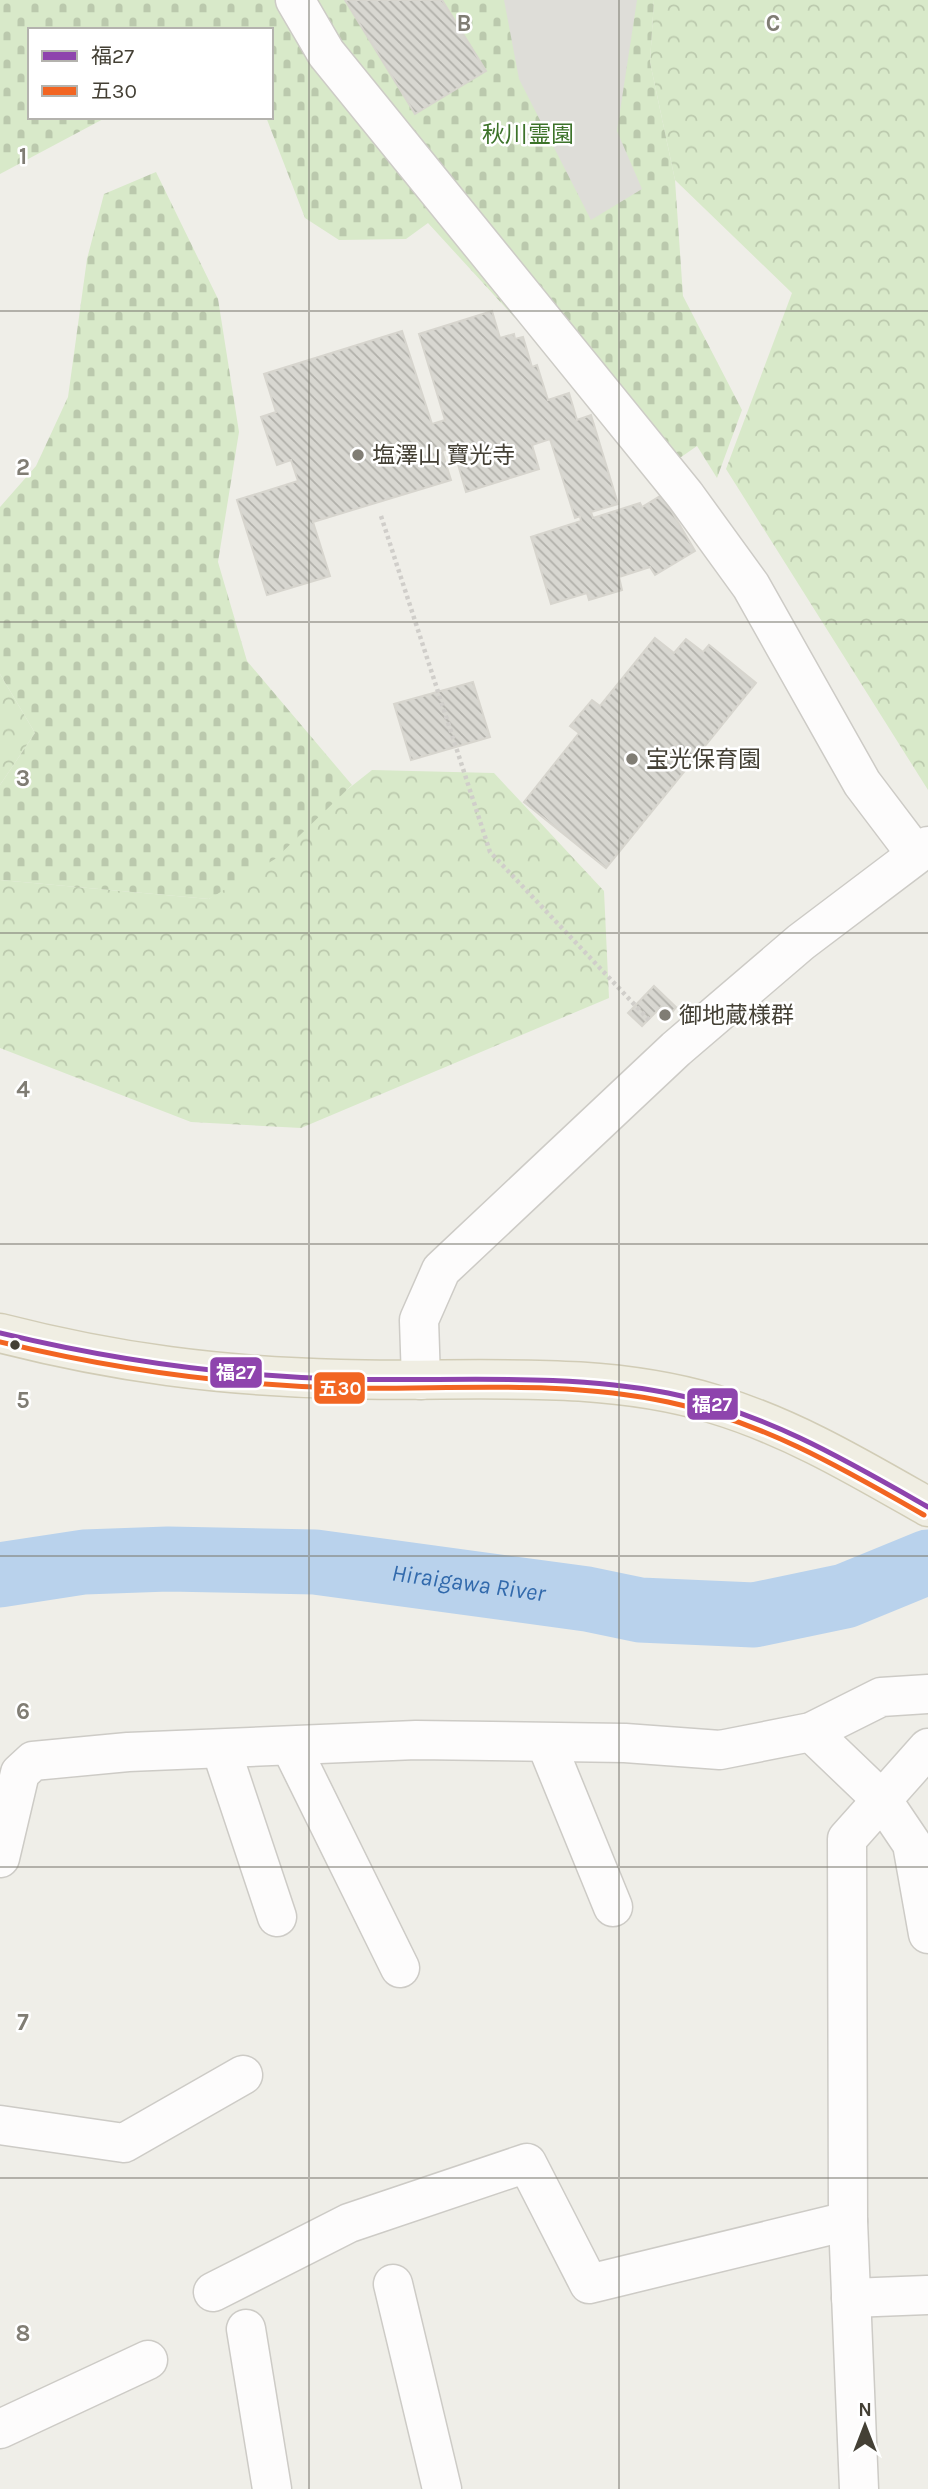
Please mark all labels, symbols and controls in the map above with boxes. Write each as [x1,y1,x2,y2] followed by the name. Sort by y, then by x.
[457,10,471,37] text: B
[766,10,780,37] text: C
[28,28,273,119] legend
[91,44,134,68] text: 福27
[91,79,137,103] text: 五30
[482,121,574,148] park label: 秋川霊園
[19,143,27,170] text: 1
[372,442,515,469] place label: 塩澤山 寶光寺
[350,447,366,463] marker: 塩澤山 寶光寺
[16,454,30,481] text: 2
[646,746,761,773] place label: 宝光保育園
[624,751,640,767] marker: 宝光保育園
[16,765,30,792] text: 3
[679,1002,794,1029] place label: 御地蔵様群
[657,1007,673,1023] marker: 御地蔵様群
[16,1076,30,1103] text: 4
[8,1338,22,1352] unlabelled marker
[209,1356,263,1389] line badge: 福27
[216,1362,257,1384] text: 福27
[313,1371,366,1405] line badge: 五30
[319,1378,361,1400] text: 五30
[16,1387,30,1414] text: 5
[686,1387,739,1421] line badge: 福27
[692,1394,733,1416] text: 福27
[390,1559,548,1607] water label: Hiraigawa River
[16,1698,30,1725] text: 6
[17,2009,29,2036] text: 7
[16,2320,30,2347] text: 8
[830,2391,900,2461] north arrow
[858,2399,872,2421] text: N

